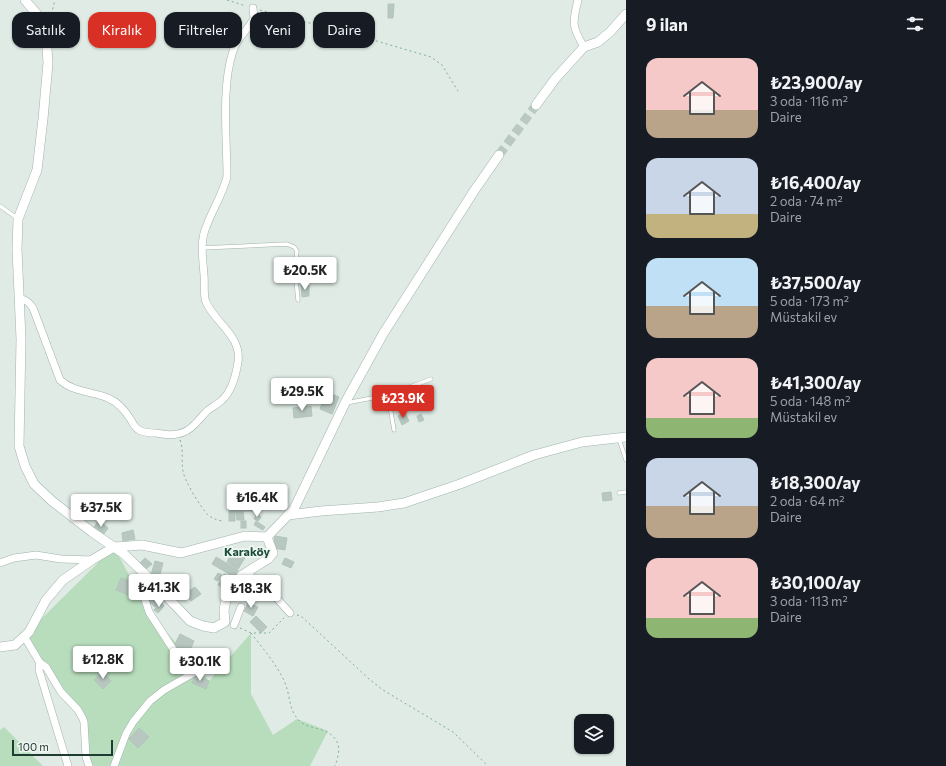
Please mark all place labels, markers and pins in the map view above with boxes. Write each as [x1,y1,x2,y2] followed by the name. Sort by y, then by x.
[272,257,338,291] pin: ₺20.5K
[269,378,335,412] pin: ₺29.5K
[370,385,436,419] pin: ₺23.9K
[224,484,290,518] pin: ₺16.4K
[68,494,134,528] pin: ₺37.5K
[126,574,192,608] pin: ₺41.3K
[218,575,284,609] pin: ₺18.3K
[70,646,136,680] pin: ₺12.8K
[167,648,233,682] pin: ₺30.1K

